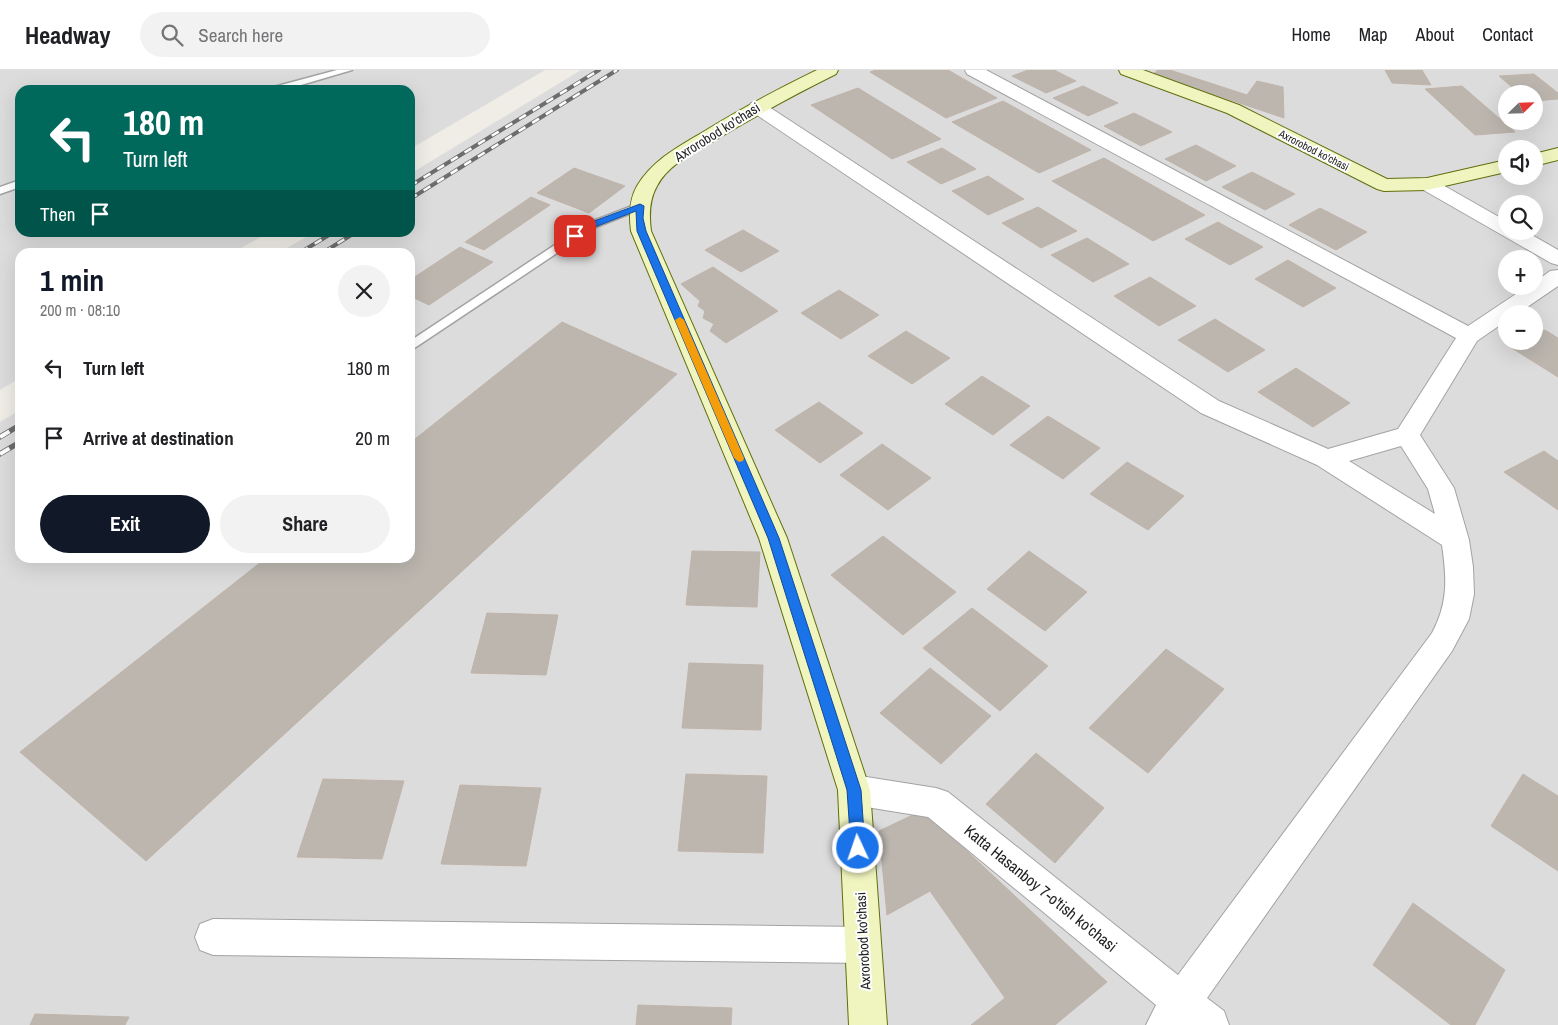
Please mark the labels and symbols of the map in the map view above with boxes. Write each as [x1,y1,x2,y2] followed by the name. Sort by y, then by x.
[1498,85,1542,130] north arrow
[670,98,763,166] street label: Axrorobod ko'chasi
[1276,126,1351,174] street label: Axrorobod ko'chasi
[554,215,596,257] pin
[960,819,1122,957] street label: Katta Hasanboy 7-o'tish ko'chasi
[831,821,883,873] position arrow
[851,892,875,991] street label: Axrorobod ko'chasi

